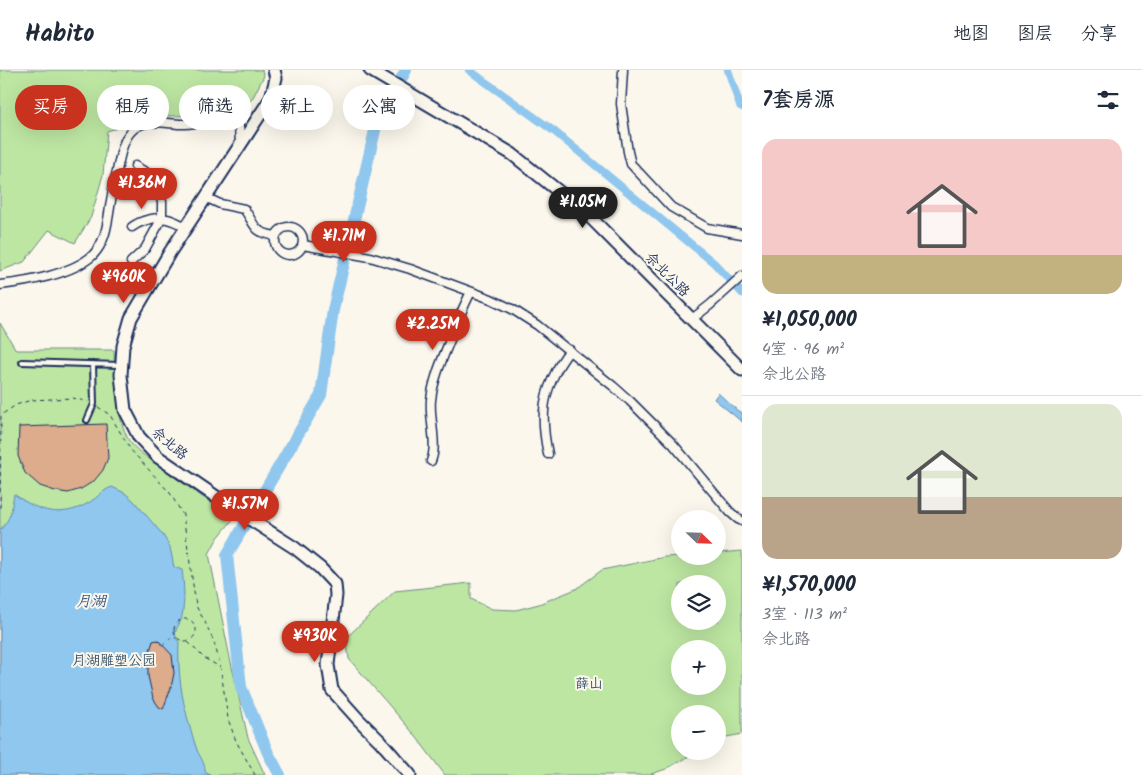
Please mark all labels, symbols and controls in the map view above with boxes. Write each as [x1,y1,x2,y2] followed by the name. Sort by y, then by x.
[25,15,94,54] text: Habito
[953,20,989,49] text: 地图
[1017,20,1053,49] text: 图层
[1081,20,1117,49] text: 分享
[762,84,835,117] text: 7套房源
[15,85,87,130] chip: 买房
[97,85,169,130] chip: 租房
[179,85,251,130] chip: 筛选
[261,85,333,130] chip: 新上
[343,85,415,130] chip: 公寓
[1094,86,1122,114] icon: filters
[101,168,183,210] pin: ¥1.36M
[118,171,166,196] text: ¥1.36M
[897,171,987,261] icon: home
[542,186,624,229] pin: ¥1.05M
[560,190,606,215] text: ¥1.05M
[303,220,385,263] pin: ¥1.71M
[323,224,365,249] text: ¥1.71M
[640,247,695,302] street label: 佘北公路
[89,262,159,304] pin: ¥960K
[102,265,146,290] text: ¥960K
[762,304,857,337] text: ¥1,050,000
[392,308,474,351] pin: ¥2.25M
[407,312,459,337] text: ¥2.25M
[762,337,844,362] text: 4室 · 96 m²
[762,362,826,387] text: 佘北公路
[146,422,193,466] street label: 佘北路
[897,437,987,527] icon: home
[204,488,286,531] pin: ¥1.57M
[222,492,268,517] text: ¥1.57M
[671,510,726,565] north arrow
[671,510,726,760] map controls
[762,569,856,602] text: ¥1,570,000
[671,575,726,630] button: layers
[76,590,108,614] water label: 月湖
[762,602,847,627] text: 3室 · 113 m²
[280,620,350,663] pin: ¥930K
[293,624,337,649] text: ¥930K
[762,627,810,652] text: 佘北路
[671,640,726,695] button: +
[72,650,156,672] park label: 月湖雕塑公园
[575,673,603,695] park label: 薛山
[671,705,726,760] button: −

